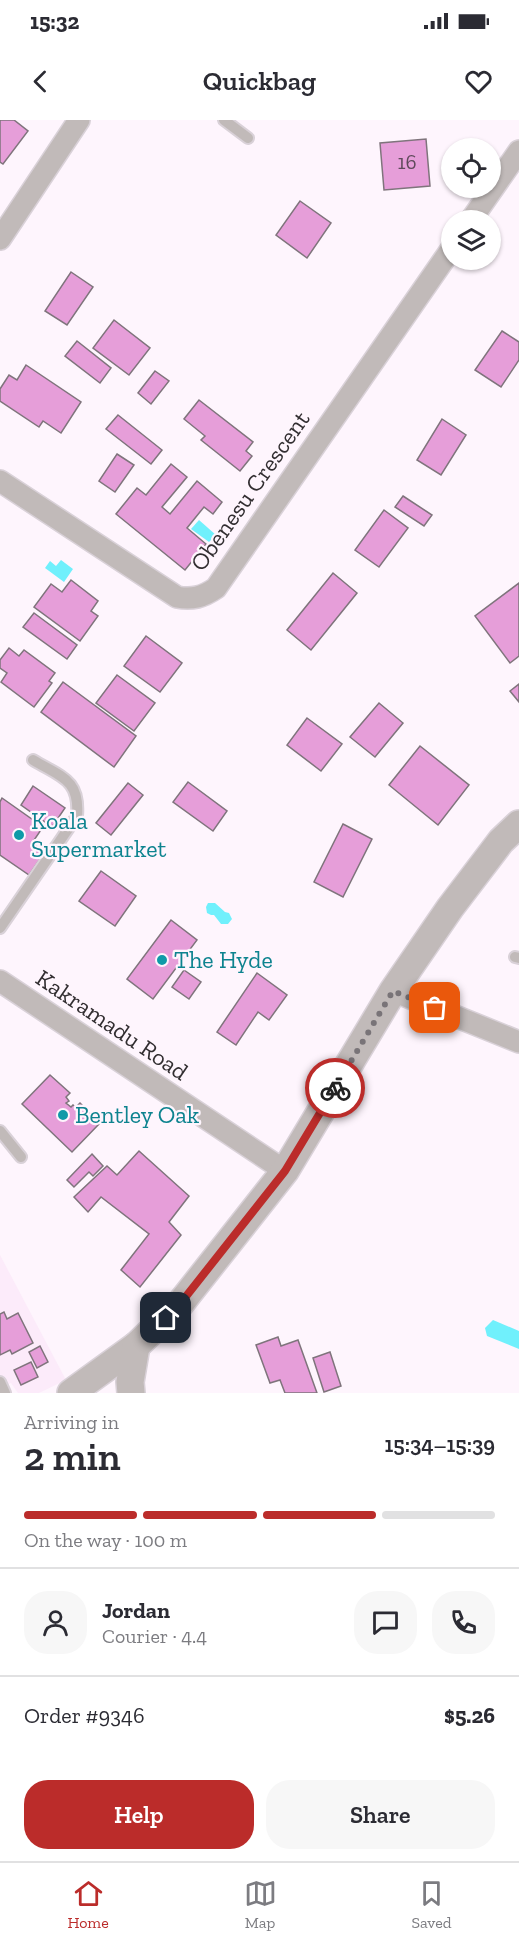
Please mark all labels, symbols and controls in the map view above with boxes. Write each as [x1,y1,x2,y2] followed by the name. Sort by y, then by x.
[30,8,79,35] text: 15:32
[24,65,57,98] icon: back
[203,65,316,97] text: Quickbag
[462,65,495,98] icon: heart
[441,138,501,270] map controls
[441,138,501,198] button: locate
[397,149,417,174] house number: 16
[441,210,501,270] button: layers
[184,405,316,576] street label: Obenesu Crescent
[31,806,166,863] place label: Koala Supermarket
[12,828,26,842] marker: Koala Supermarket
[174,945,273,974] place label: The Hyde
[155,953,169,967] marker: The Hyde
[31,963,194,1086] street label: Kakramadu Road
[409,982,460,1033] pin
[418,991,451,1024] icon: bag
[305,1058,365,1118] courier
[319,1072,352,1105] icon: bike
[75,1100,200,1129] place label: Bentley Oak
[56,1108,70,1122] marker: Bentley Oak
[140,1292,191,1343] pin
[149,1301,182,1334] icon: home
[24,1410,119,1434] text: Arriving in
[385,1431,495,1458] text: 15:34–15:39
[24,1433,121,1480] text: 2 min
[24,1528,187,1552] text: On the way · 100 m
[24,1591,87,1654] button: person
[354,1591,417,1654] button: chat
[432,1591,495,1654] button: phone
[102,1597,170,1624] text: Jordan
[102,1624,207,1648] text: Courier · 4.4
[24,1702,145,1729] text: Order #9346
[444,1702,495,1729] text: $5.26
[24,1780,254,1849] button: Help
[266,1780,495,1849] button: Share
[67,1877,109,1932] tab: Home
[244,1877,277,1932] tab: Map
[411,1877,452,1932] tab: Saved

